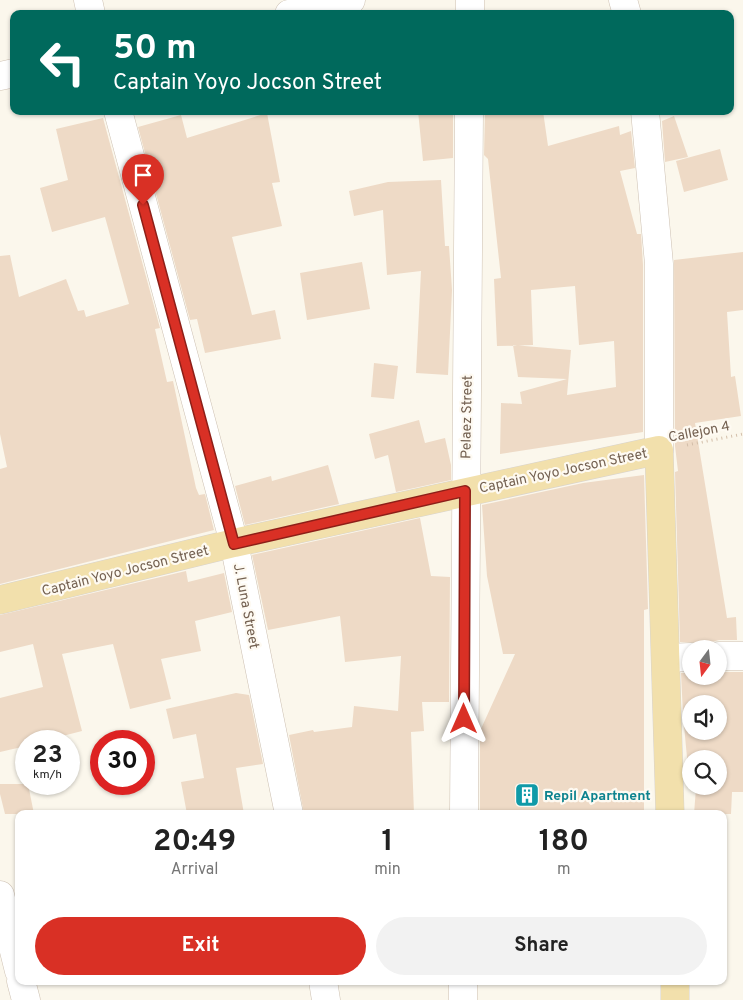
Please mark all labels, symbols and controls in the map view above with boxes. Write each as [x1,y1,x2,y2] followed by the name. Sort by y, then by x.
[113,27,197,71] text: 50 m
[30,30,95,95] icon: left
[113,70,382,97] text: Captain Yoyo Jocson Street
[122,154,164,205] pin
[129,161,157,189] icon: arrive
[458,375,477,459] street label: Pelaez Street
[667,418,732,447] street label: Callejon 4
[478,445,649,498] street label: Captain Yoyo Jocson Street
[40,542,211,600] street label: Captain Yoyo Jocson Street
[229,562,262,650] street label: J. Luna Street
[682,640,728,685] north arrow
[682,640,727,795] map controls
[437,692,489,744] position arrow
[682,695,727,740] button: sound
[90,730,155,795] speed limit sign: 30
[32,740,63,772] text: 23
[682,750,727,795] button: search
[33,767,62,783] text: km/h
[514,782,540,808] building icon: Repil Apartment
[544,788,651,805] place label: Repil Apartment
[153,824,236,861] text: 20:49
[381,824,393,861] text: 1
[539,824,589,861] text: 180
[171,860,218,880] text: Arrival
[374,860,401,880] text: min
[557,860,571,880] text: m
[35,917,366,975] button: Exit
[376,917,707,975] button: Share

